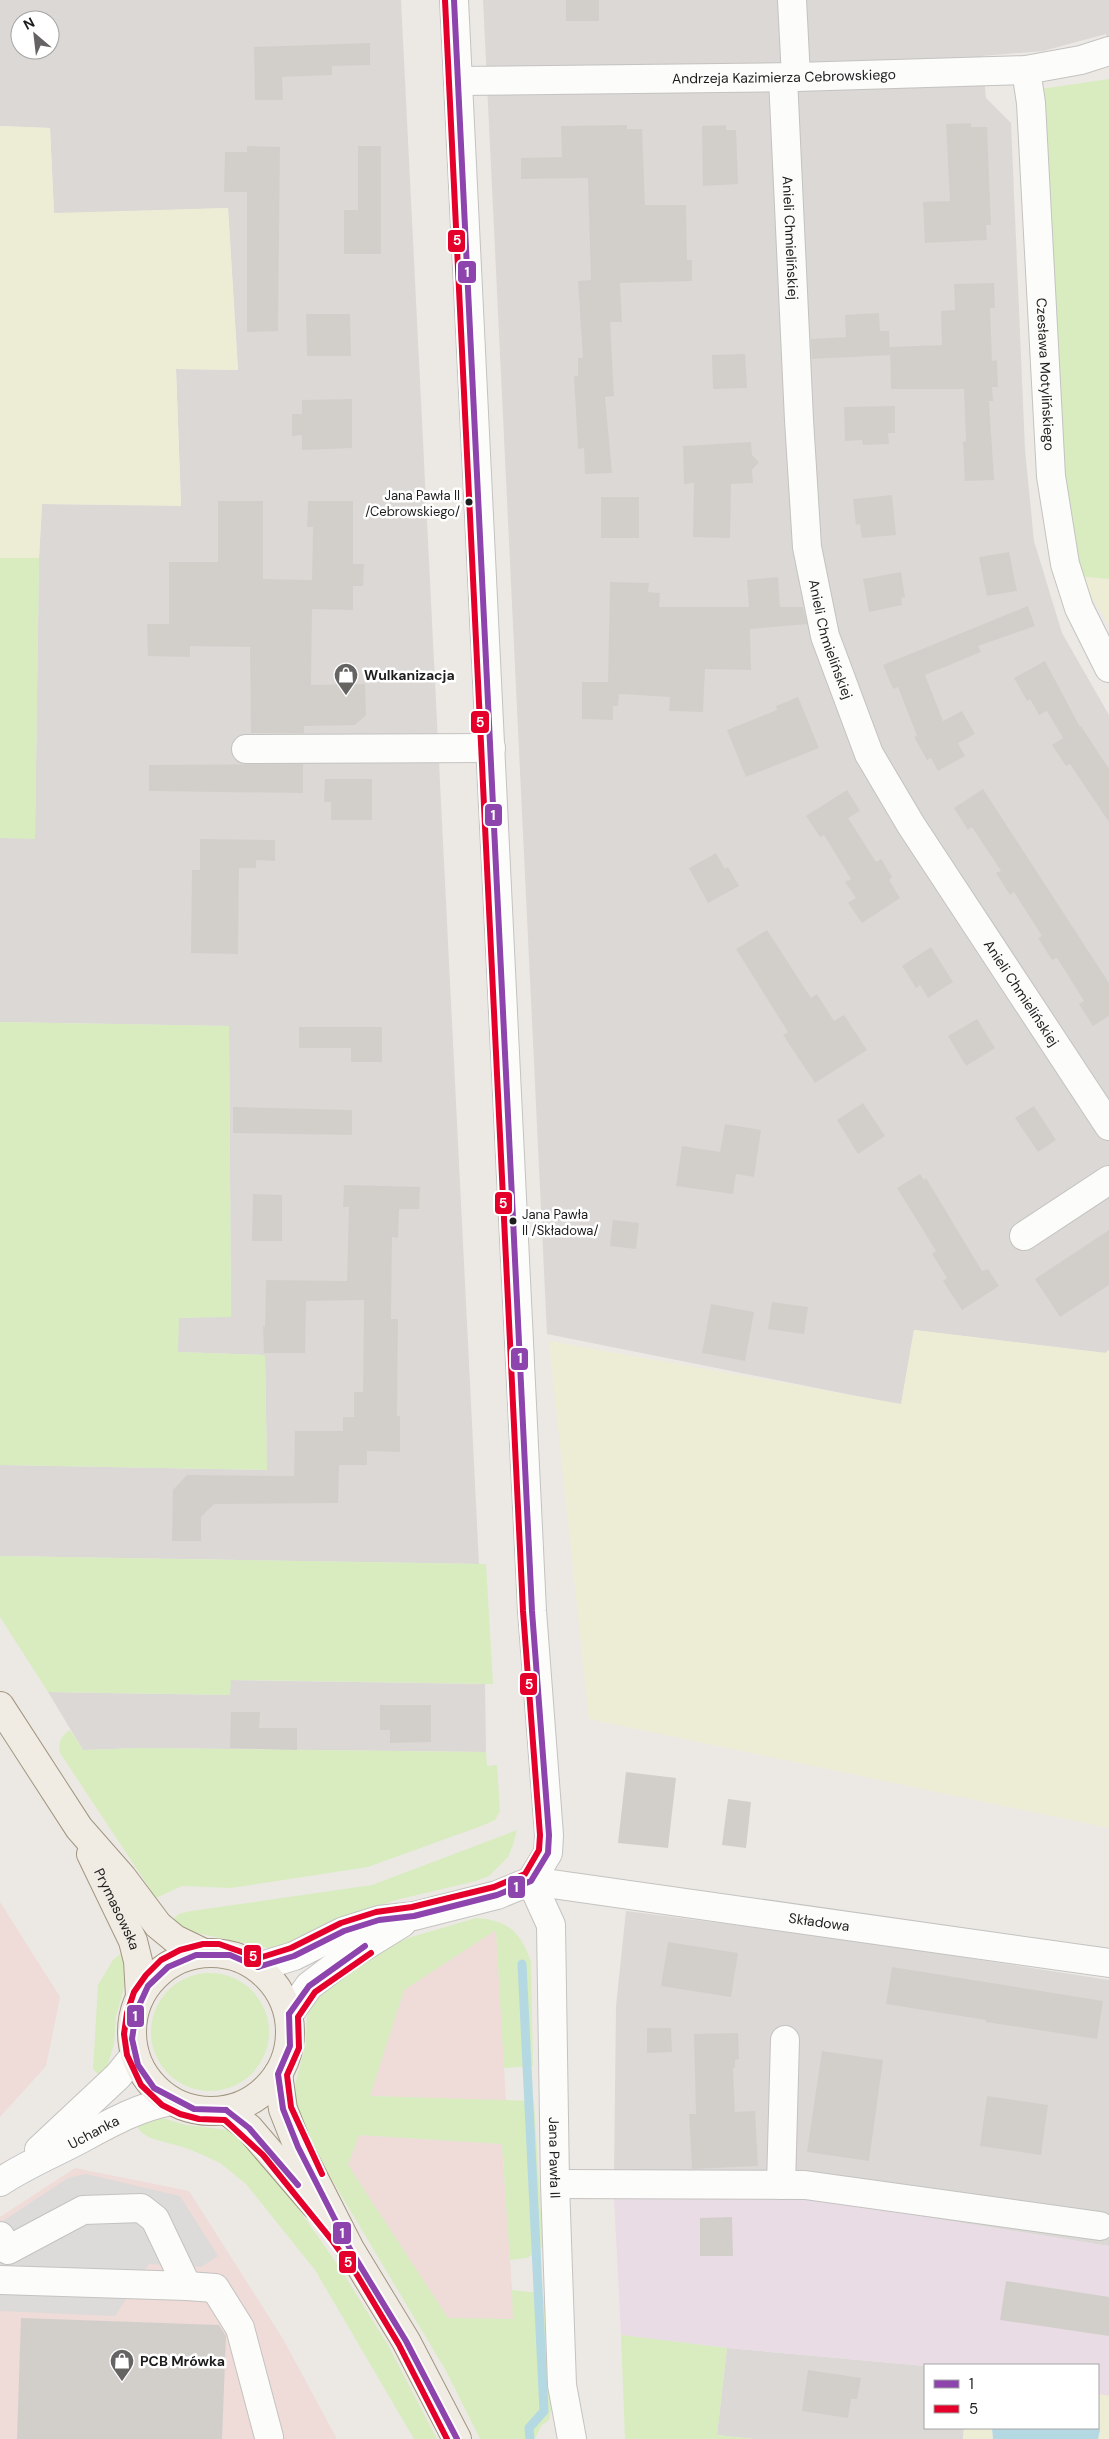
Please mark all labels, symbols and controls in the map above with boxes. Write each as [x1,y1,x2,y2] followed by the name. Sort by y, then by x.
[10,10,60,60] north arrow
[20,13,38,34] text: N
[672,65,896,87] street label: Andrzeja Kazimierza Cebrowskiego
[779,175,802,300] street label: Anieli Chmielińskiej
[447,229,466,253] line badge: 5
[453,231,461,249] text: 5
[457,260,477,284] line badge: 1
[464,263,470,281] text: 1
[1032,297,1059,451] street label: Czesława Motylińskiego
[365,487,460,520] place label: Jana Pawła II /Cebrowskiego/
[464,497,474,507] marker: Jana Pawła II /Cebrowskiego/
[805,578,857,702] street label: Anieli Chmielińskiej
[333,662,359,696] shop icon: Wulkanizacja
[364,666,455,684] place label: Wulkanizacja
[470,710,490,734] line badge: 5
[476,713,484,731] text: 5
[484,803,503,827] line badge: 1
[490,806,496,824] text: 1
[980,936,1063,1050] street label: Anieli Chmielińskiej
[494,1191,513,1215] line badge: 5
[499,1194,507,1212] text: 5
[522,1206,599,1239] place label: Jana Pawła II /Składowa/
[508,1216,518,1226] marker: Jana Pawła II /Składowa/
[510,1347,529,1371] line badge: 1
[517,1349,523,1367] text: 1
[519,1672,538,1696] line badge: 5
[525,1675,533,1693] text: 5
[90,1865,144,1952] street label: Prymasowska
[507,1875,526,1899] line badge: 1
[513,1878,519,1896] text: 1
[788,1909,851,1935] street label: Składowa
[243,1944,262,1968] line badge: 5
[249,1947,257,1965] text: 5
[126,2004,145,2028] line badge: 1
[132,2007,138,2025] text: 1
[65,2111,122,2153] street label: Uchanka
[545,2117,564,2199] street label: Jana Pawła II
[332,2221,352,2245] line badge: 1
[339,2224,345,2242] text: 1
[338,2250,357,2274] line badge: 5
[344,2253,352,2271] text: 5
[109,2348,135,2382] shop icon: PCB Mrówka
[140,2352,225,2370] place label: PCB Mrówka
[924,2364,1099,2429] legend
[969,2374,974,2394] text: 1
[969,2399,978,2419] text: 5

